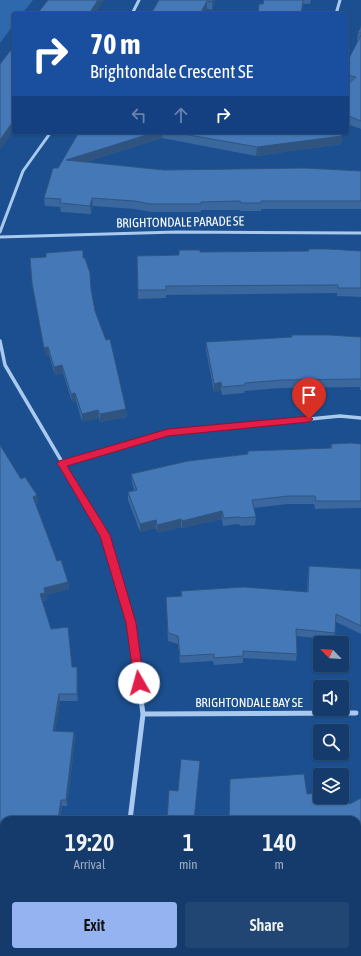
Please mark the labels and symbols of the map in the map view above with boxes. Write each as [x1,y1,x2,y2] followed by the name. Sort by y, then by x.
[116,213,244,231] street label: BRIGHTONDALE PARADE SE
[292,378,326,419] pin
[313,636,349,672] north arrow
[118,662,160,704] position arrow
[195,695,303,710] street label: BRIGHTONDALE BAY SE

